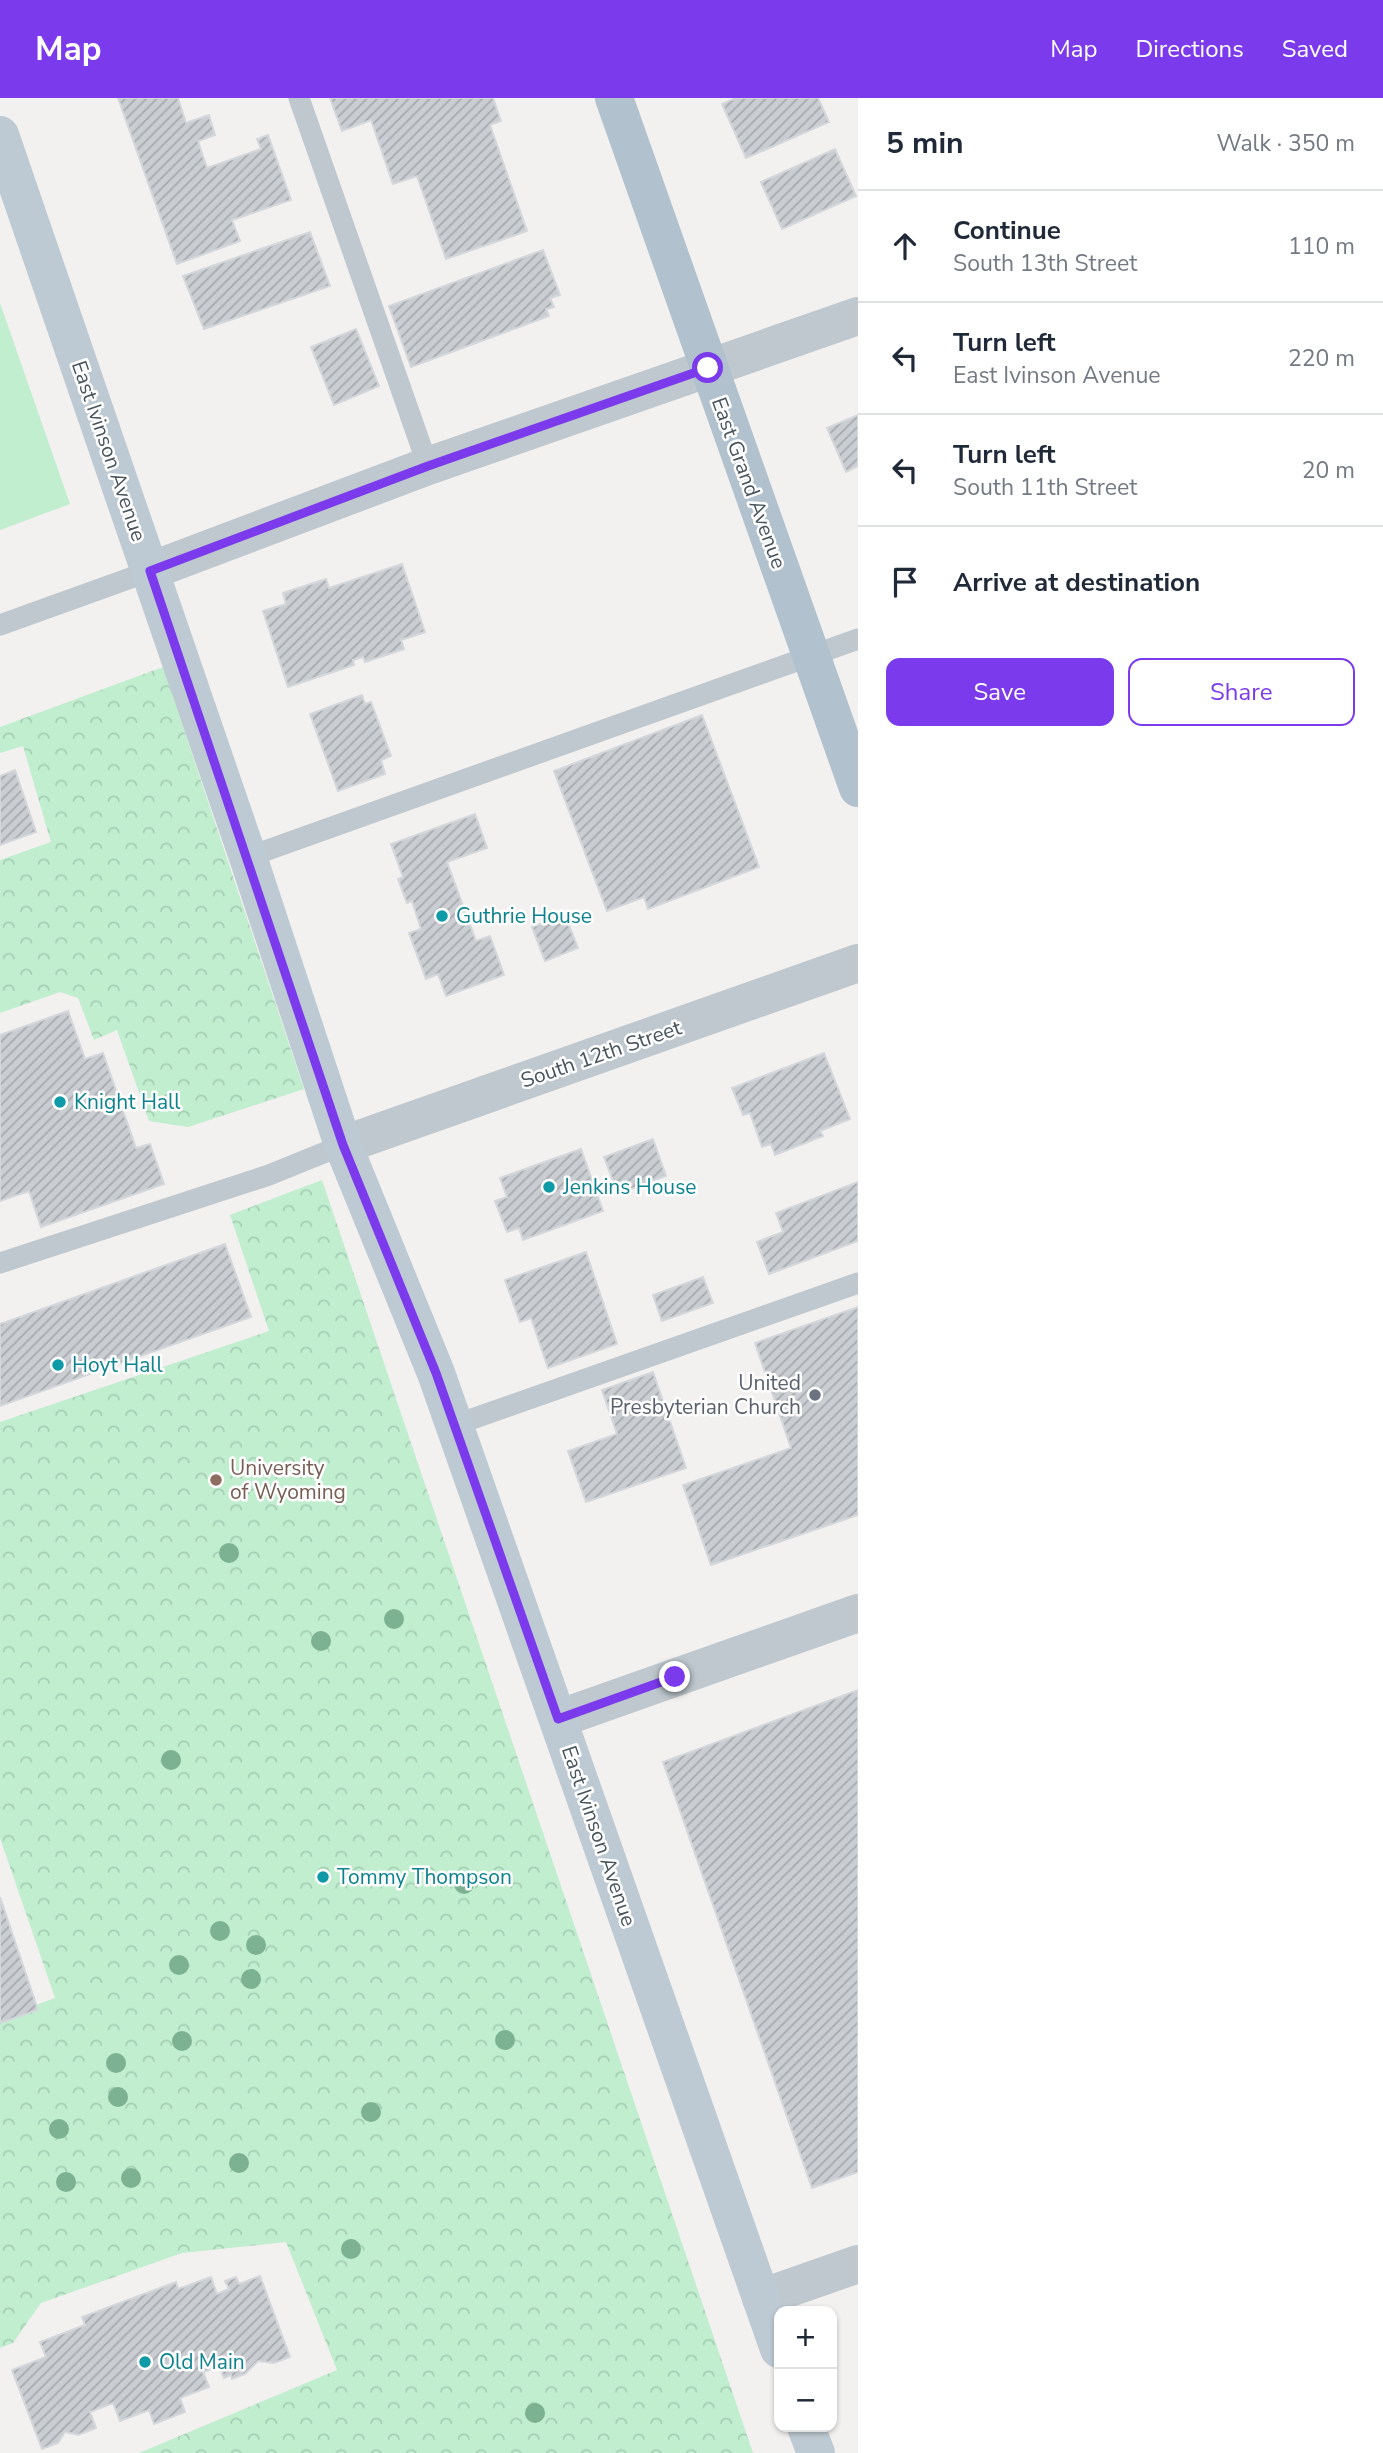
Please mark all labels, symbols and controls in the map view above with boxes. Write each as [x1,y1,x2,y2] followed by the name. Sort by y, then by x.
[35,27,102,72] text: Map
[1050,33,1097,65] text: Map
[1135,33,1244,65] text: Directions
[1282,33,1348,65] text: Saved
[886,123,964,164] text: 5 min
[1216,128,1355,159] text: Walk · 350 m
[953,213,1061,248] text: Continue
[886,227,924,265] icon: ahead
[1288,231,1355,262] text: 110 m
[953,248,1137,279] text: South 13th Street
[953,325,1056,360] text: Turn left
[886,339,924,377] icon: left
[1288,343,1355,374] text: 220 m
[692,352,723,383] route start
[65,357,153,545] street label: East Ivinson Avenue
[953,360,1161,391] text: East Ivinson Avenue
[705,393,793,573] street label: East Grand Avenue
[953,437,1056,472] text: Turn left
[886,451,924,489] icon: left
[1302,455,1355,486] text: 20 m
[953,472,1137,503] text: South 11th Street
[886,563,924,601] icon: arrive
[953,565,1200,600] text: Arrive at destination
[886,658,1114,726] button: Save
[1128,658,1355,726] button: Share
[456,902,592,930] place label: Guthrie House
[434,908,450,924] marker: Guthrie House
[517,1013,686,1095] street label: South 12th Street
[74,1088,181,1116] place label: Knight Hall
[52,1094,68,1110] marker: Knight Hall
[562,1173,696,1201] place label: Jenkins House
[541,1179,557,1195] marker: Jenkins House
[72,1351,164,1379] place label: Hoyt Hall
[50,1357,66,1373] marker: Hoyt Hall
[610,1369,801,1421] place label: United Presbyterian Church
[807,1387,823,1403] marker: United Presbyterian Church
[230,1454,346,1506] place label: University of Wyoming
[208,1472,224,1488] marker: University of Wyoming
[659,1661,690,1692] route end
[555,1742,643,1930] street label: East Ivinson Avenue
[337,1863,512,1891] place label: Tommy Thompson
[315,1869,331,1885] marker: Tommy Thompson
[774,2306,837,2432] map controls
[774,2306,837,2369] button: +
[159,2348,245,2376] place label: Old Main
[137,2354,153,2370] marker: Old Main
[774,2369,837,2432] button: −

